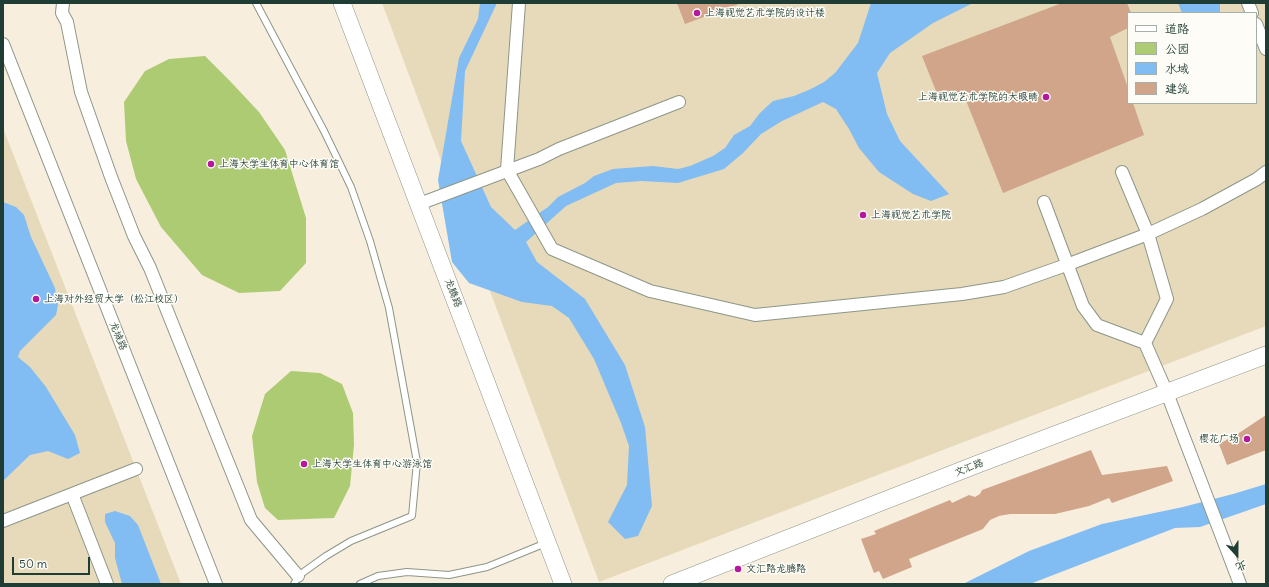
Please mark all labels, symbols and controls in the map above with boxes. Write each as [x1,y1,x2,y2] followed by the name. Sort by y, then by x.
[705,7,825,19] place label: 上海视觉艺术学院的设计楼
[692,8,702,18] marker: 上海视觉艺术学院的设计楼
[1127,12,1257,104] legend
[1165,21,1189,36] text: 道路
[1165,41,1189,56] text: 公园
[1165,61,1189,76] text: 水域
[1165,81,1189,96] text: 建筑
[918,91,1038,103] place label: 上海视觉艺术学院的大眼睛
[1041,92,1051,102] marker: 上海视觉艺术学院的大眼睛
[219,158,339,170] place label: 上海大学生体育中心体育馆
[206,159,216,169] marker: 上海大学生体育中心体育馆
[871,209,951,221] place label: 上海视觉艺术学院
[858,210,868,220] marker: 上海视觉艺术学院
[442,277,464,309] street label: 龙腾路
[44,293,184,305] place label: 上海对外经贸大学（松江校区）
[31,294,41,304] marker: 上海对外经贸大学（松江校区）
[107,320,129,352] street label: 龙城路
[1199,433,1239,445] place label: 樱花广场
[1242,434,1252,444] marker: 樱花广场
[953,457,985,479] street label: 文汇路
[312,458,432,470] place label: 上海大学生体育中心游泳馆
[299,459,309,469] marker: 上海大学生体育中心游泳馆
[1217,535,1257,575] north arrow
[14,549,92,575] scale bar
[19,556,47,571] text: 50 m
[1234,558,1249,575] text: 北
[746,563,806,575] place label: 文汇路龙腾路
[733,564,743,574] marker: 文汇路龙腾路

